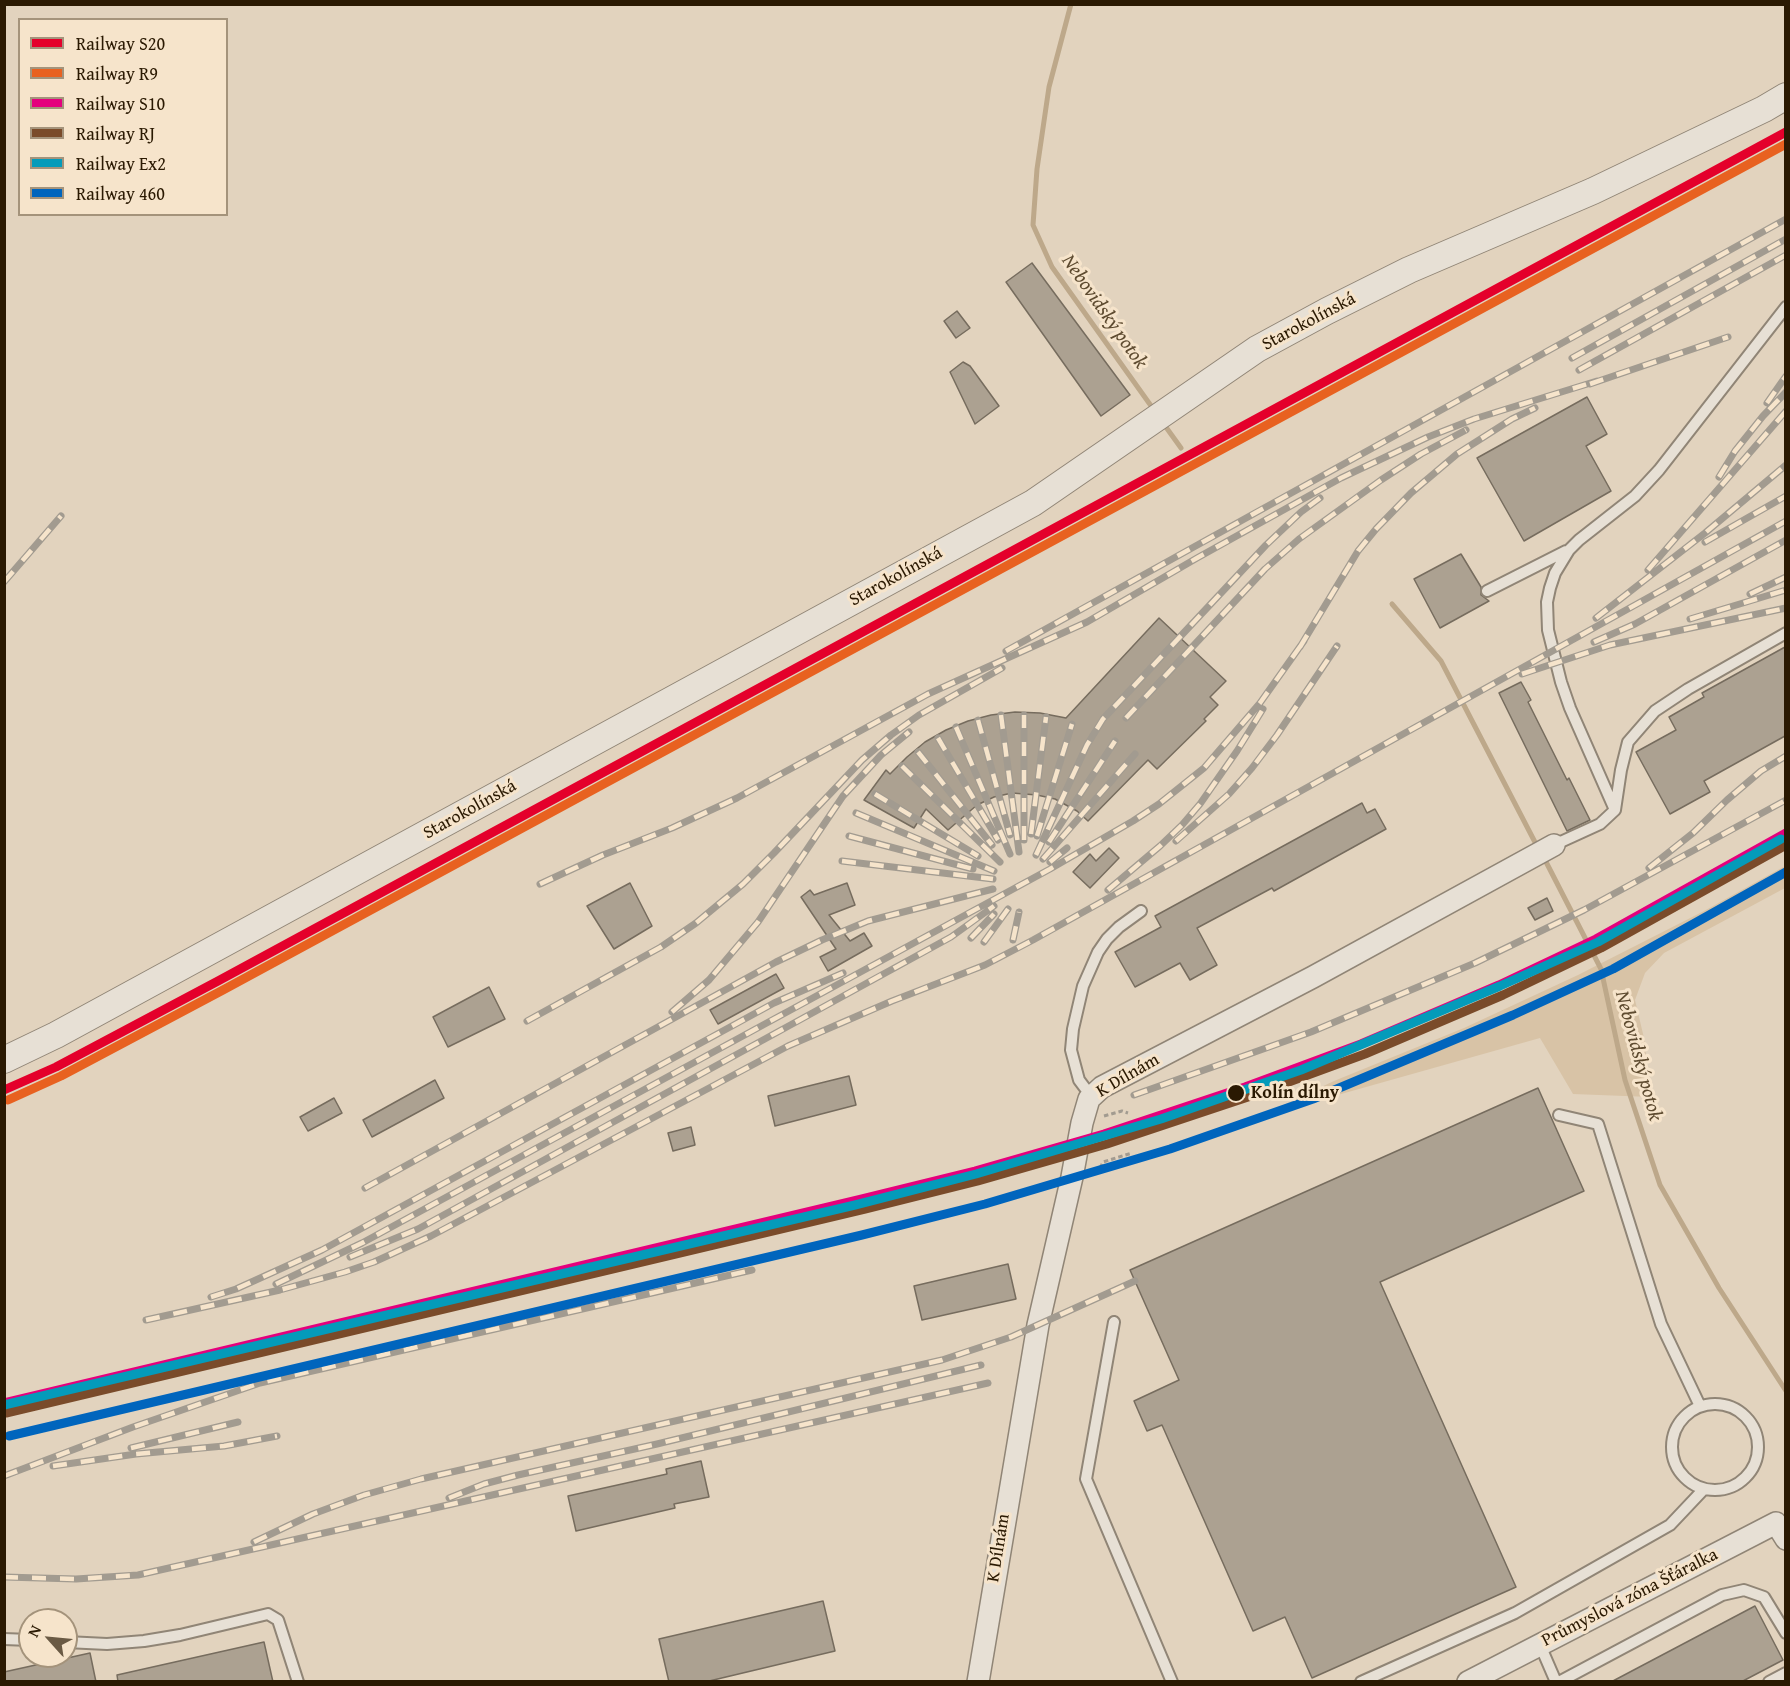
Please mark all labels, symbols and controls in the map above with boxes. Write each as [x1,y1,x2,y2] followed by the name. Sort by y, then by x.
[18,18,228,216] legend
[76,30,165,57] text: Railway S20
[76,60,158,87] text: Railway R9
[76,90,165,117] text: Railway S10
[76,120,155,147] text: Railway RJ
[76,150,166,177] text: Railway Ex2
[76,180,165,207] text: Railway 460
[1056,250,1152,374] water label: Nebovidský potok
[1258,288,1360,356] street label: Starokolínská
[846,543,946,611] street label: Starokolínská
[420,776,520,844] street label: Starokolínská
[1609,988,1667,1124] water label: Nebovidský potok
[1093,1049,1163,1103] street label: K Dílnám
[1251,1082,1339,1104] place label: Kolín dílny
[1226,1083,1246,1103] marker: Kolín dílny
[983,1512,1015,1584] street label: K Dílnám
[1538,1544,1722,1652] street label: Průmyslová zóna Šťáralka
[18,1608,78,1668] north arrow
[21,1621,47,1641] text: N

